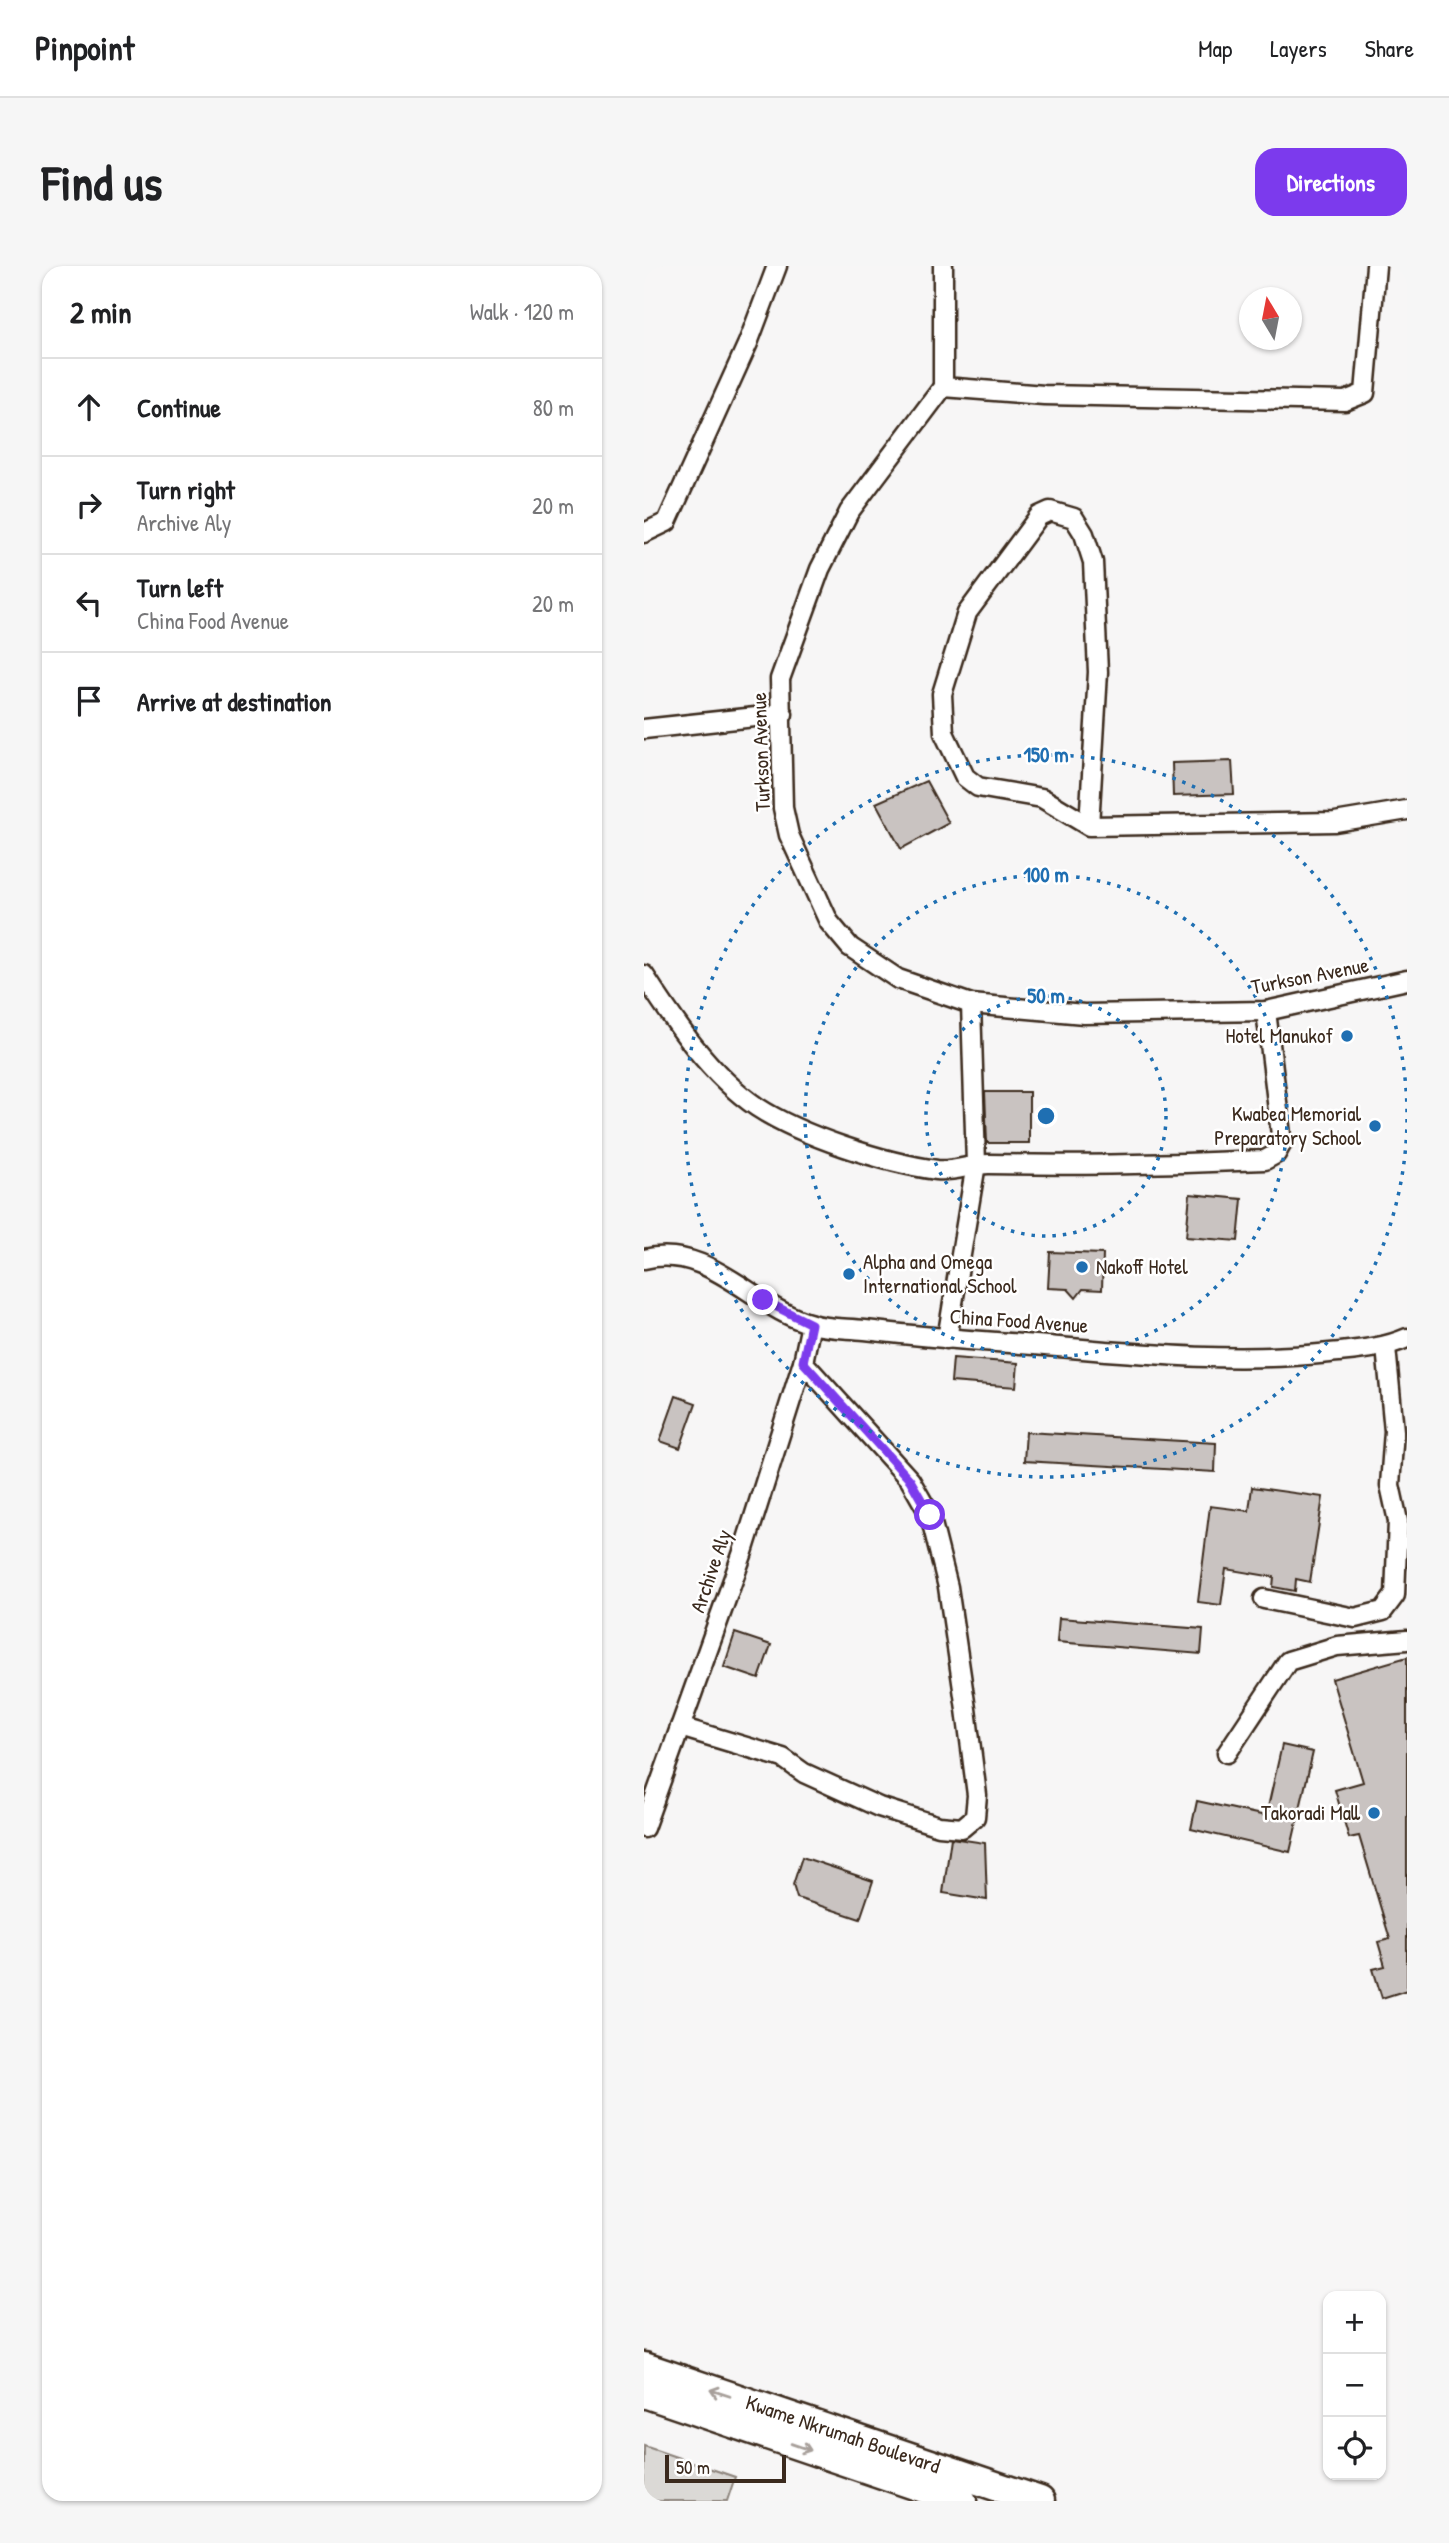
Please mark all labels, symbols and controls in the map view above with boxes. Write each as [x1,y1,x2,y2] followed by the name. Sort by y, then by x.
[35,26,134,70] text: Pinpoint
[1198,32,1232,64] text: Map
[1270,32,1327,64] text: Layers
[1365,32,1414,64] text: Share
[1255,148,1407,216] button: Directions
[42,149,162,215] text: Find us
[1239,287,1302,350] north arrow
[70,292,132,332] text: 2 min
[470,296,574,327] text: Walk · 120 m
[70,388,108,426] icon: ahead
[137,390,221,425] text: Continue
[533,392,574,423] text: 80 m
[137,472,235,507] text: Turn right
[70,486,108,524] icon: right
[532,490,574,521] text: 20 m
[137,507,232,538] text: Archive Aly
[137,570,223,605] text: Turn left
[70,584,108,622] icon: left
[532,588,574,619] text: 20 m
[137,605,289,636] text: China Food Avenue
[70,682,108,720] icon: arrive
[137,684,332,719] text: Arrive at destination
[744,692,777,812] street label: Turkson Avenue
[1023,740,1069,769] text: 150 m
[1023,860,1069,889] text: 100 m
[1249,950,1371,1001] street label: Turkson Avenue
[1027,981,1065,1010] text: 50 m
[1225,1021,1333,1050] place label: Hotel Manukof
[1339,1028,1355,1044] marker: Hotel Manukof
[1214,1099,1361,1152] place label: Kwabea Memorial Preparatory School
[1034,1104,1058,1128] centre of rings
[1367,1118,1383,1134] marker: Kwabea Memorial Preparatory School
[863,1247,1017,1300] place label: Alpha and Omega International School
[1096,1252,1188,1281] place label: Nakoff Hotel
[1074,1259,1090,1275] marker: Nakoff Hotel
[841,1266,857,1282] marker: Alpha and Omega International School
[747,1284,778,1315] route end
[949,1301,1089,1340] street label: China Food Avenue
[914,1499,945,1530] route start
[683,1525,738,1616] street label: Archive Aly
[1261,1798,1361,1827] place label: Takoradi Mall
[1366,1805,1382,1821] marker: Takoradi Mall
[1323,2291,1386,2480] map controls
[1323,2291,1386,2354] button: +
[1323,2354,1386,2417] button: −
[710,2386,732,2398] one-way arrow
[742,2387,944,2480] street label: Kwame Nkrumah Boulevard
[1323,2417,1386,2480] button: locate
[790,2441,812,2454] one-way arrow
[665,2452,786,2484] scale bar
[676,2454,710,2480] text: 50 m

